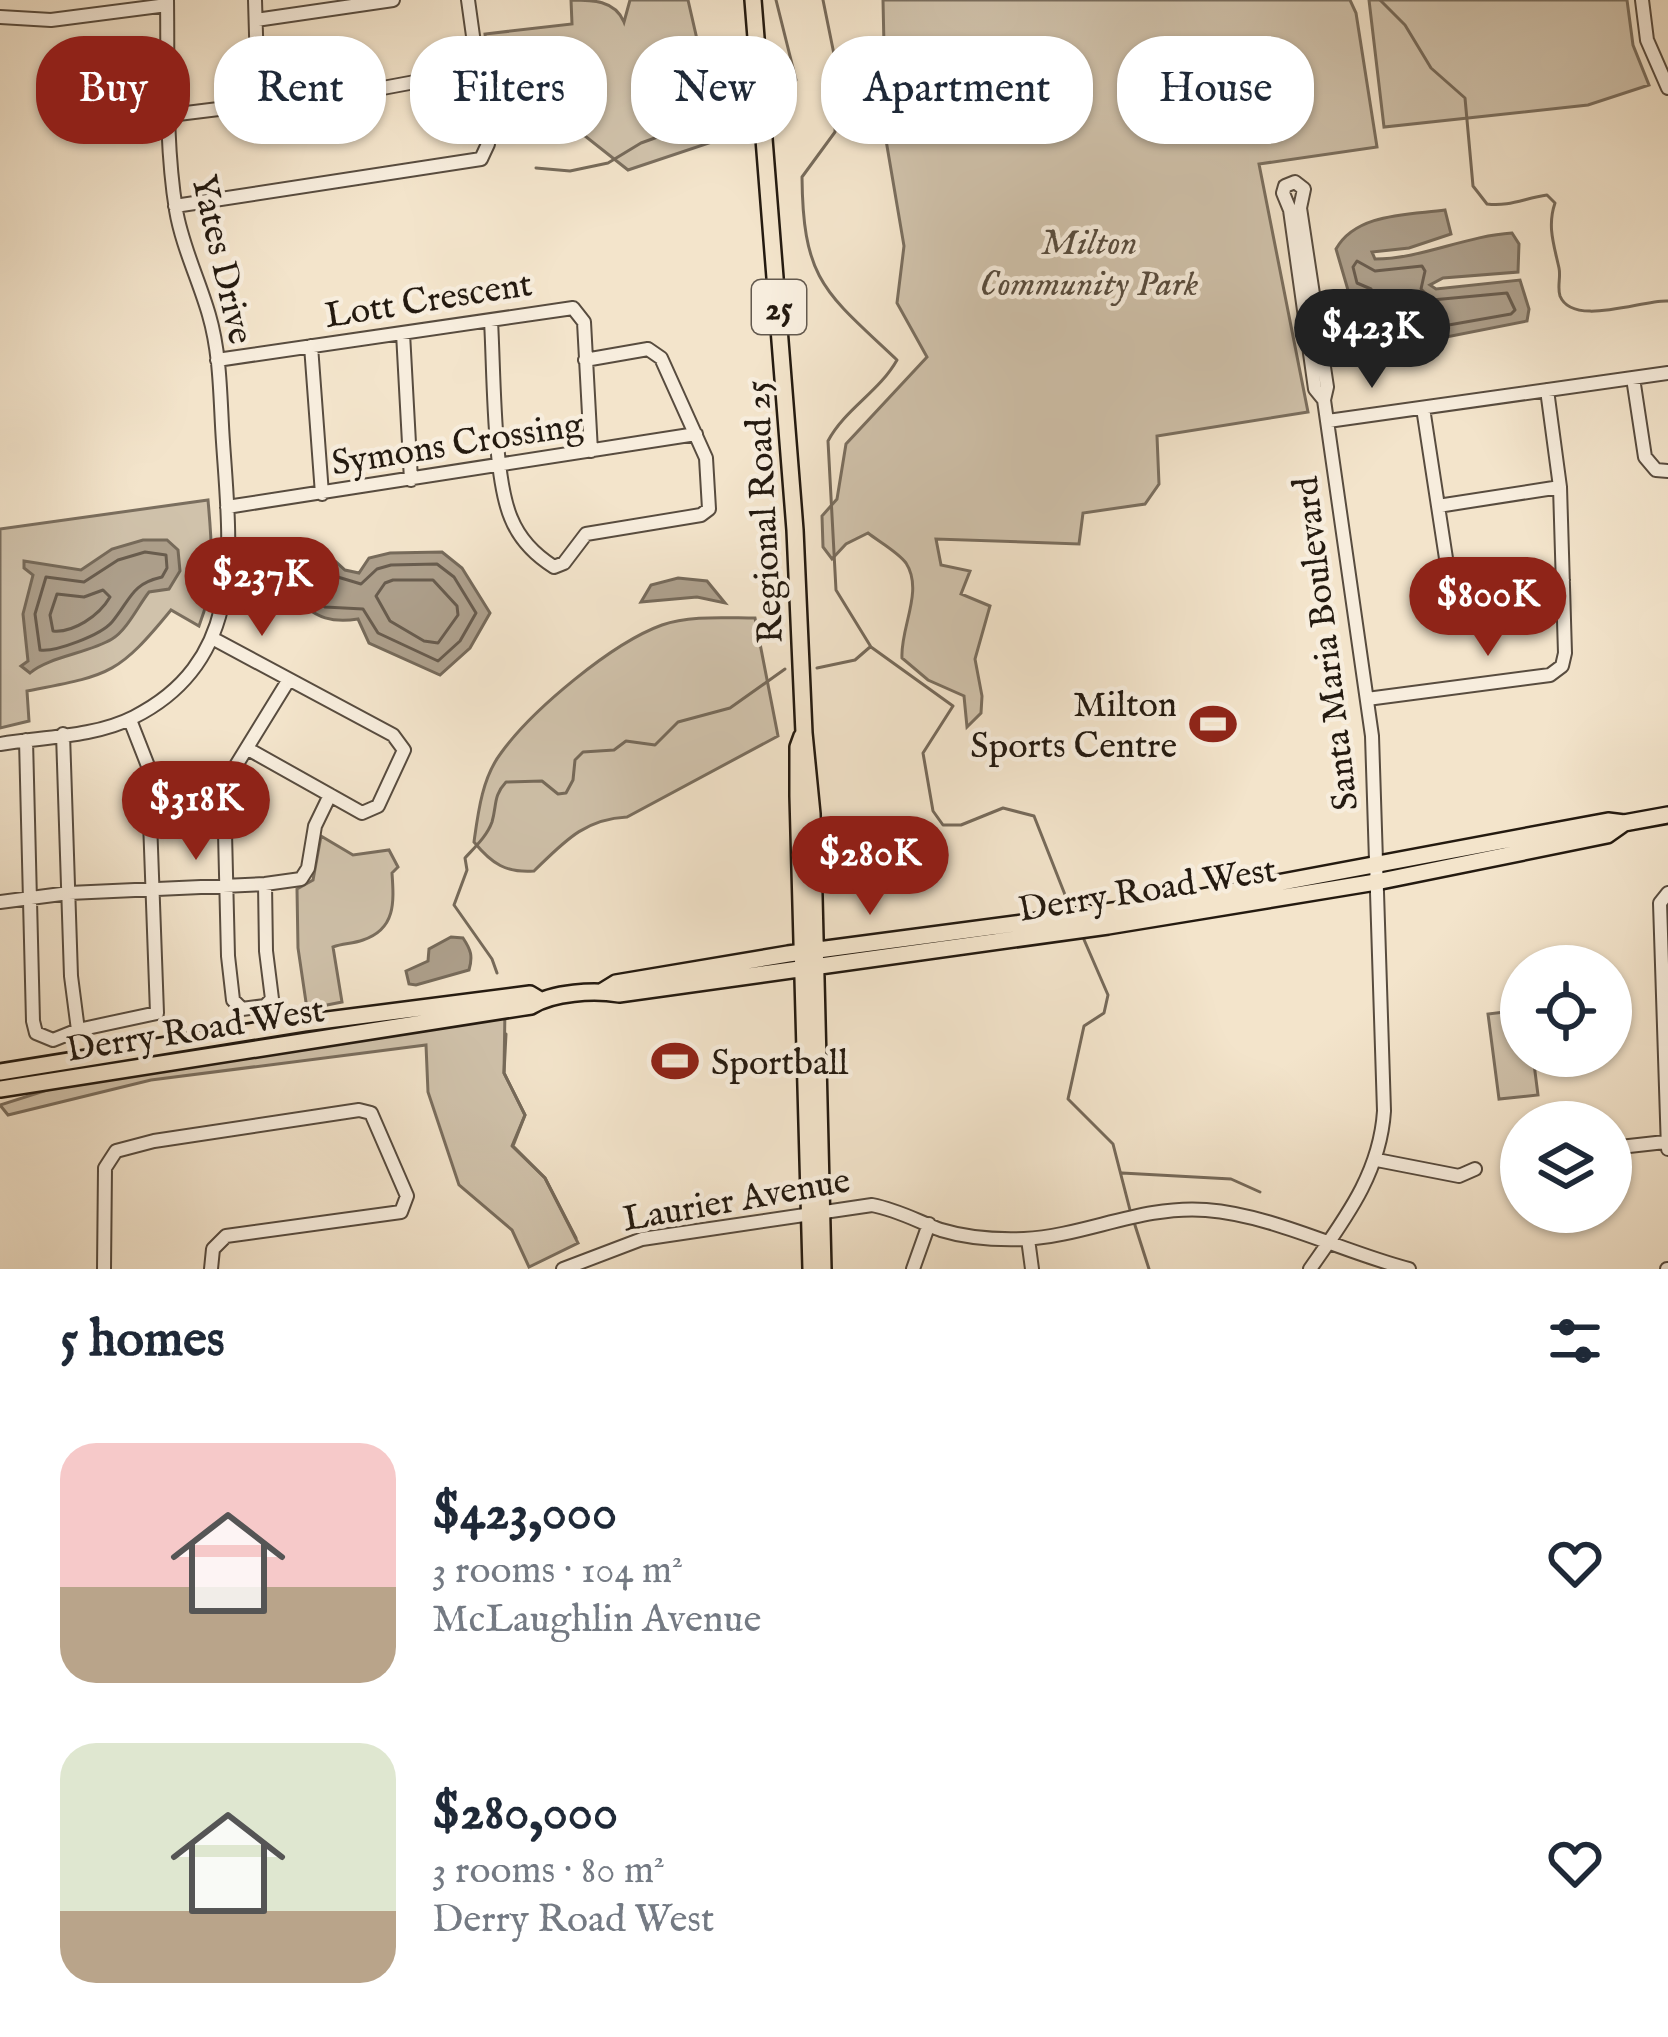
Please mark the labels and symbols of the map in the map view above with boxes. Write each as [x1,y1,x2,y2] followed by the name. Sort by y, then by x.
[179,171,263,349] street label: Yates Drive
[980,221,1199,308] park label: Milton Community Park
[321,262,535,340] street label: Lott Crescent
[752,280,806,334] road number: 25
[1288,289,1456,391] pin: $423K
[735,379,795,645] street label: Regional Road 25
[328,402,587,488] street label: Symons Crossing
[1284,473,1370,813] street label: Santa Maria Boulevard
[178,537,346,639] pin: $237K
[1404,557,1572,659] pin: $800K
[970,683,1177,770] place label: Milton Sports Centre
[1188,699,1238,749] sports icon: Milton Sports Centre
[112,761,280,863] pin: $318K
[786,816,954,918] pin: $280K
[1015,848,1280,934] street label: Derry Road West
[63,988,328,1074] street label: Derry Road West
[650,1036,700,1086] sports icon: Sportball
[711,1041,849,1087] place label: Sportball
[619,1158,854,1244] street label: Laurier Avenue

